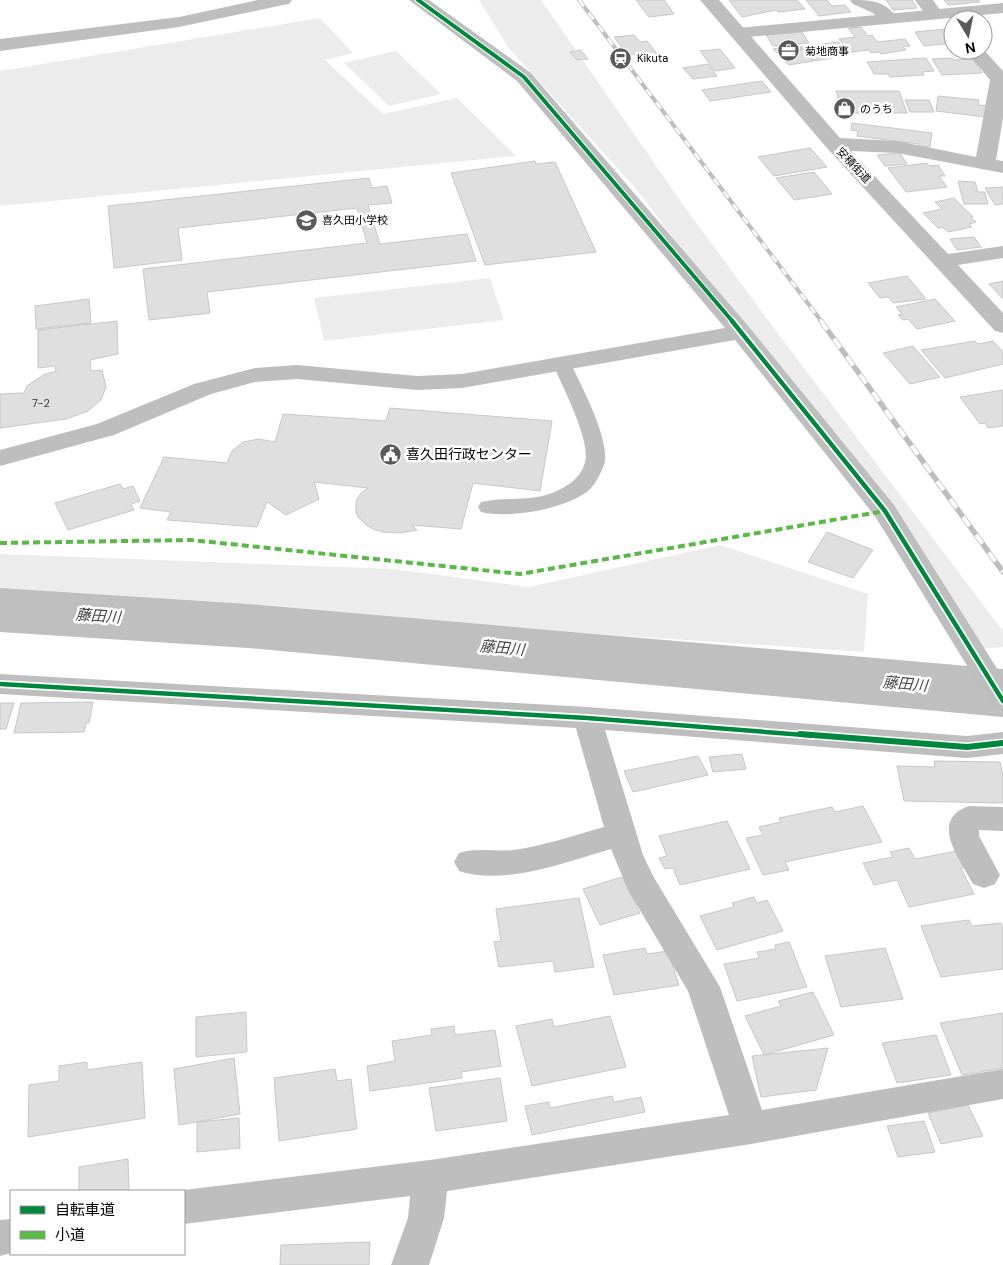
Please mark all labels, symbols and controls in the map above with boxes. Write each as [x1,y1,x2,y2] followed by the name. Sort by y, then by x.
[943,10,993,60] north arrow
[964,38,977,58] text: N
[777,39,801,63] office icon: 菊地商事
[805,44,849,58] place label: 菊地商事
[609,46,633,70] station icon: Kikuta
[637,51,668,65] place label: Kikuta
[832,97,856,121] shop icon: のうち
[860,102,893,116] place label: のうち
[834,144,874,186] street label: 安積街道
[294,208,318,232] school or university icon: 喜久田小学校
[322,213,388,227] place label: 喜久田小学校
[32,396,50,410] house number: 7-2
[378,442,402,466] public building icon: 喜久田行政センター
[406,445,532,463] place label: 喜久田行政センター
[75,604,123,628] water label: 藤田川
[479,636,527,660] water label: 藤田川
[882,672,930,696] water label: 藤田川
[10,1190,185,1255] legend
[55,1200,115,1220] text: 自転車道
[55,1225,85,1245] text: 小道

